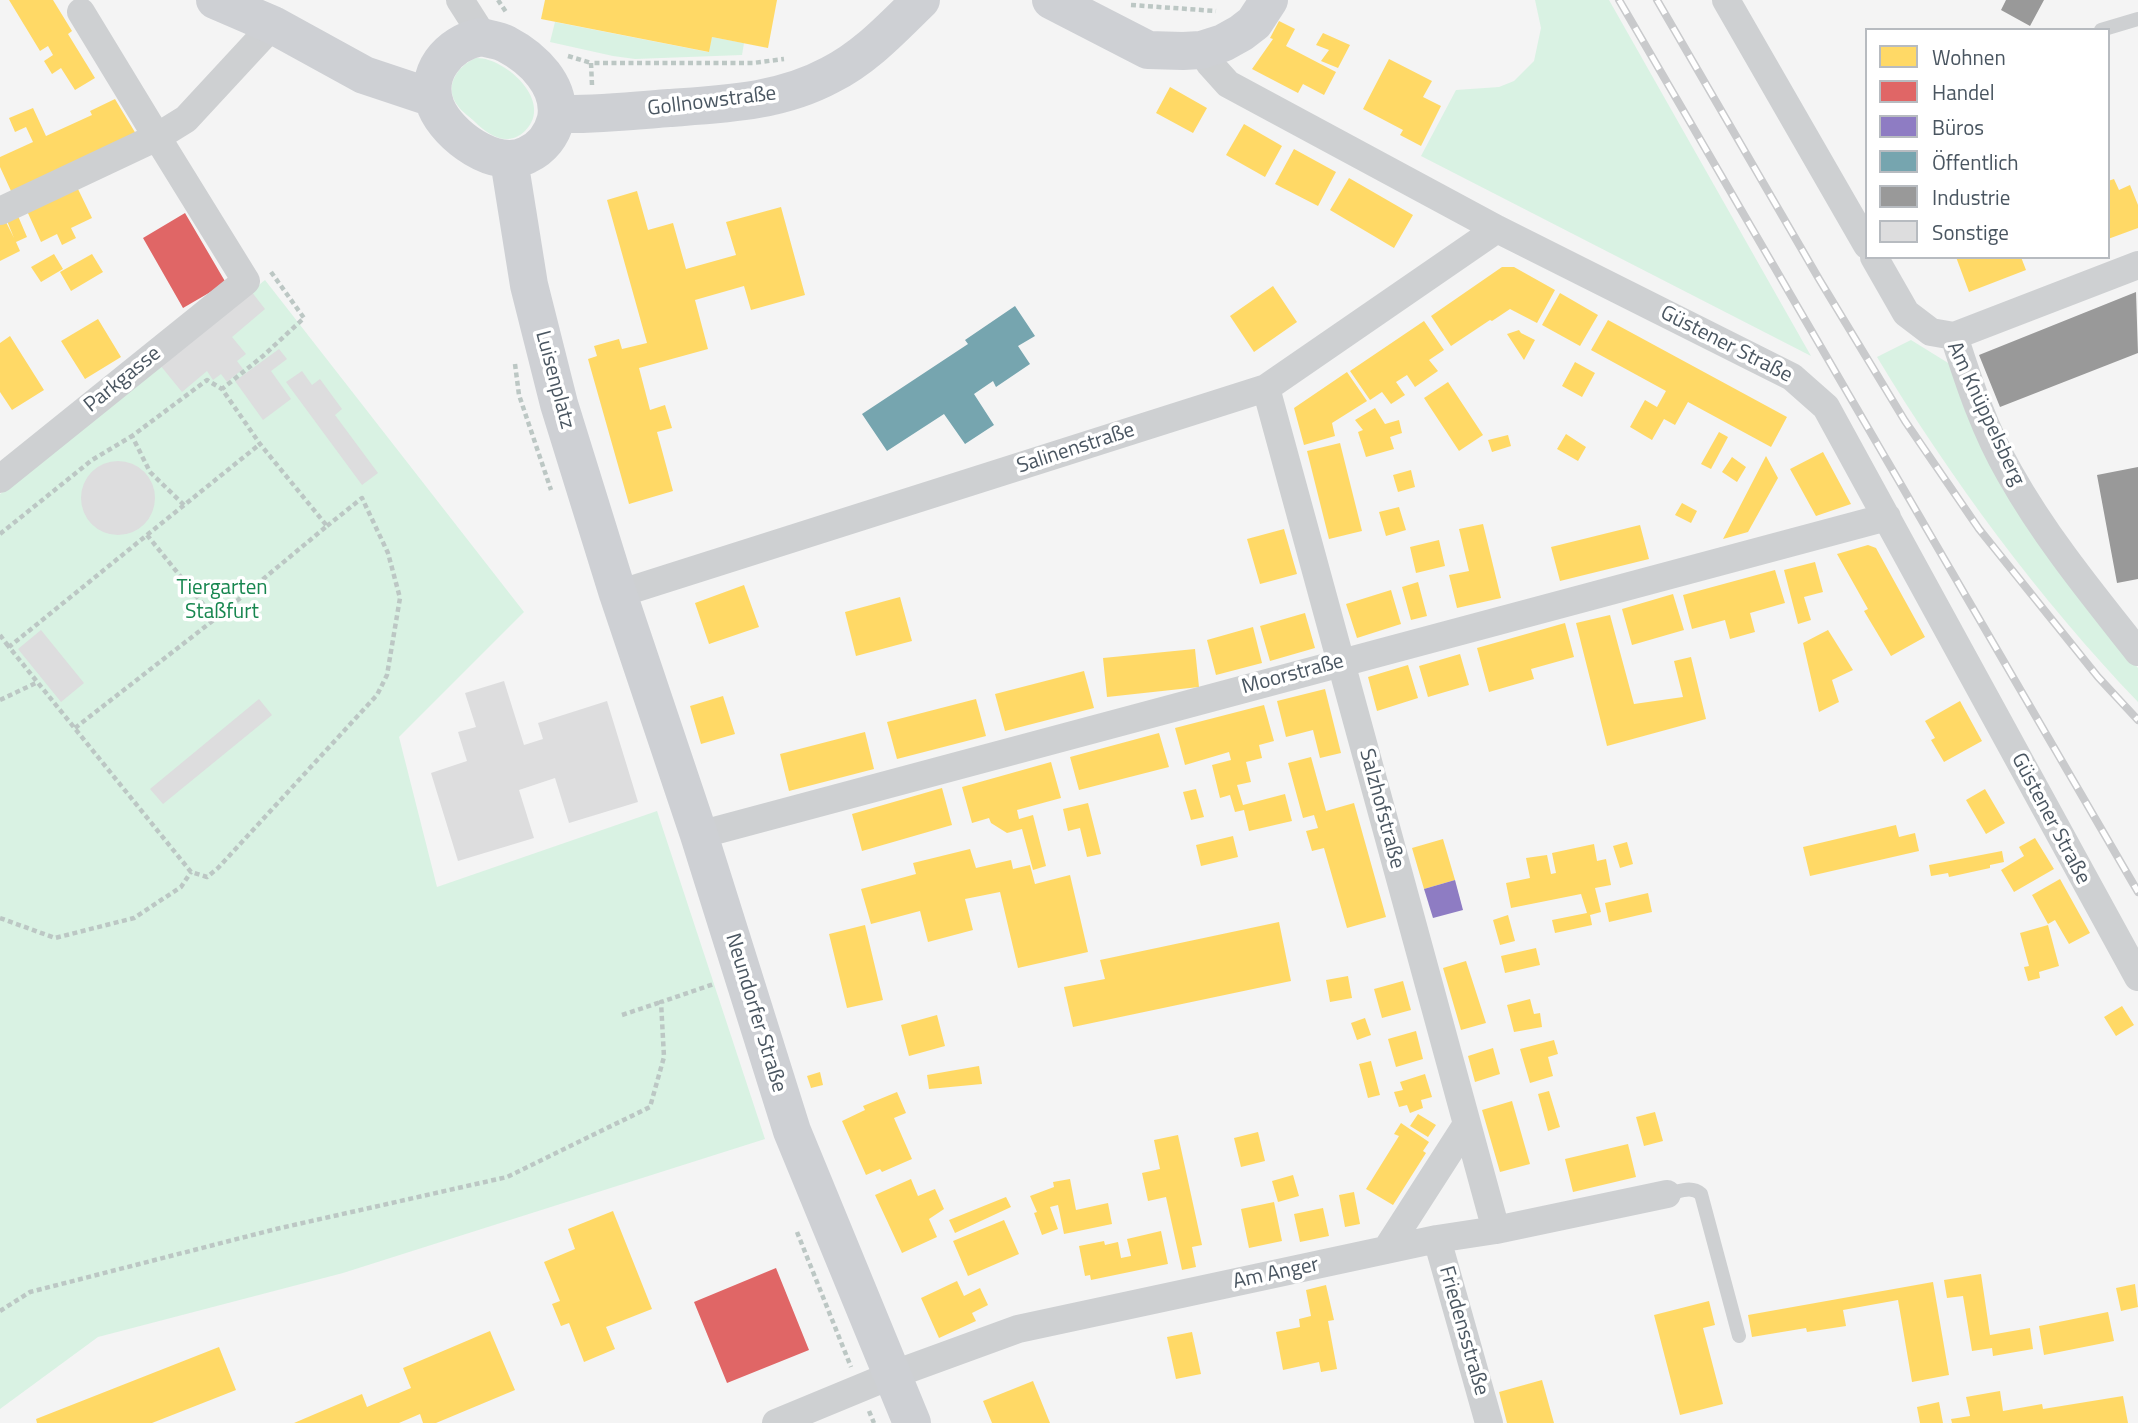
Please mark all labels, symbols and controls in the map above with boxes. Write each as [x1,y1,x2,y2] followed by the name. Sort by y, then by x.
[1865,28,2110,259] legend
[1932,41,2006,73] text: Wohnen
[1932,76,1995,108] text: Handel
[646,82,778,122] street label: Gollnowstraße
[1932,111,1984,143] text: Büros
[1932,146,2019,178] text: Öffentlich
[1932,181,2010,213] text: Industrie
[1932,216,2009,248] text: Sonstige
[1656,301,1796,389] street label: Güstener Straße
[529,328,579,432] street label: Luisenplatz
[1941,338,2029,490] street label: Am Knüppelsberg
[80,341,166,419] street label: Parkgasse
[1014,418,1138,480] street label: Salinenstraße
[176,576,268,626] park label: Tiergarten Staßfurt
[1239,649,1347,701] street label: Moorstraße
[1353,746,1409,872] street label: Salzhofstraße
[2005,749,2095,889] street label: Güstener Straße
[719,930,791,1096] street label: Neundorfer Straße
[1231,1253,1321,1295] street label: Am Anger
[1433,1263,1493,1399] street label: Friedensstraße

